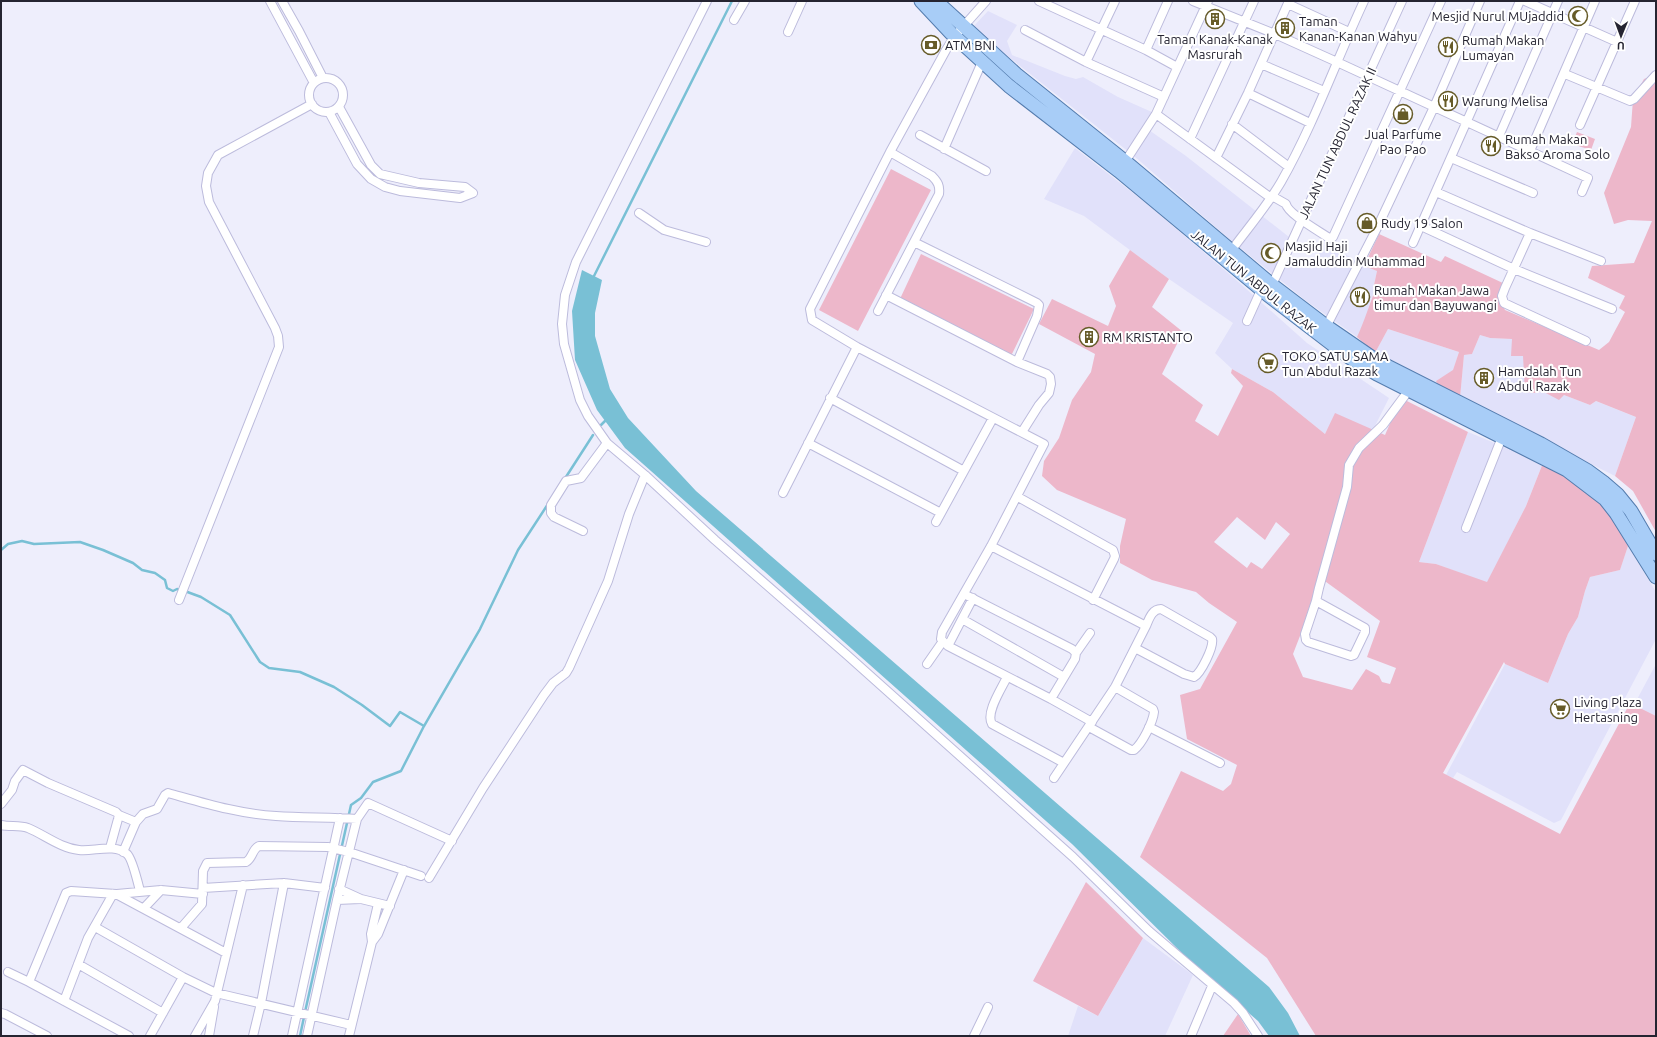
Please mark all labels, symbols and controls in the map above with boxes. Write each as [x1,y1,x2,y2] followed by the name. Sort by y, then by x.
[1567,5,1589,27] mosque icon: Mesjid Nurul MUjaddid
[1204,8,1226,30] building icon: Taman Kanak-Kanak Masrurah
[1432,9,1564,23] place label: Mesjid Nurul MUjaddid
[1299,14,1417,43] place label: Taman Kanan-Kanan Wahyu
[1601,16,1641,56] north arrow
[1274,17,1296,39] building icon: Taman Kanan-Kanan Wahyu
[1157,32,1273,61] place label: Taman Kanak-Kanak Masrurah
[1462,33,1544,62] place label: Rumah Makan Lumayan
[920,34,942,56] bank icon: ATM BNI
[1437,36,1459,58] restaurant icon: Rumah Makan Lumayan
[945,38,995,52] place label: ATM BNI
[1617,40,1625,52] text: U
[1296,65,1378,221] street label: JALAN TUN ABDUL RAZAK II
[1437,90,1459,112] restaurant icon: Warung Melisa
[1462,94,1548,108] place label: Warung Melisa
[1392,103,1414,125] shop icon: Jual Parfume Pao Pao
[1365,127,1441,156] place label: Jual Parfume Pao Pao
[1505,132,1610,161] place label: Rumah Makan Bakso Aroma Solo
[1480,135,1502,157] restaurant icon: Rumah Makan Bakso Aroma Solo
[1356,212,1378,234] shop icon: Rudy 19 Salon
[1381,216,1463,230] place label: Rudy 19 Salon
[1189,226,1319,336] street label: JALAN TUN ABDUL RAZAK
[1285,239,1425,268] place label: Masjid Haji Jamaluddin Muhammad
[1260,242,1282,264] mosque icon: Masjid Haji Jamaluddin Muhammad
[1374,283,1497,312] place label: Rumah Makan Jawa timur dan Bayuwangi
[1349,286,1371,308] restaurant icon: Rumah Makan Jawa timur dan Bayuwangi
[1078,326,1100,348] building icon: RM KRISTANTO
[1103,330,1193,344] place label: RM KRISTANTO
[1282,349,1389,378] place label: TOKO SATU SAMA Tun Abdul Razak
[1257,352,1279,374] supermarket icon: TOKO SATU SAMA Tun Abdul Razak
[1498,364,1581,393] place label: Hamdalah Tun Abdul Razak
[1473,367,1495,389] building icon: Hamdalah Tun Abdul Razak
[1574,695,1642,724] place label: Living Plaza Hertasning
[1549,698,1571,720] supermarket icon: Living Plaza Hertasning

